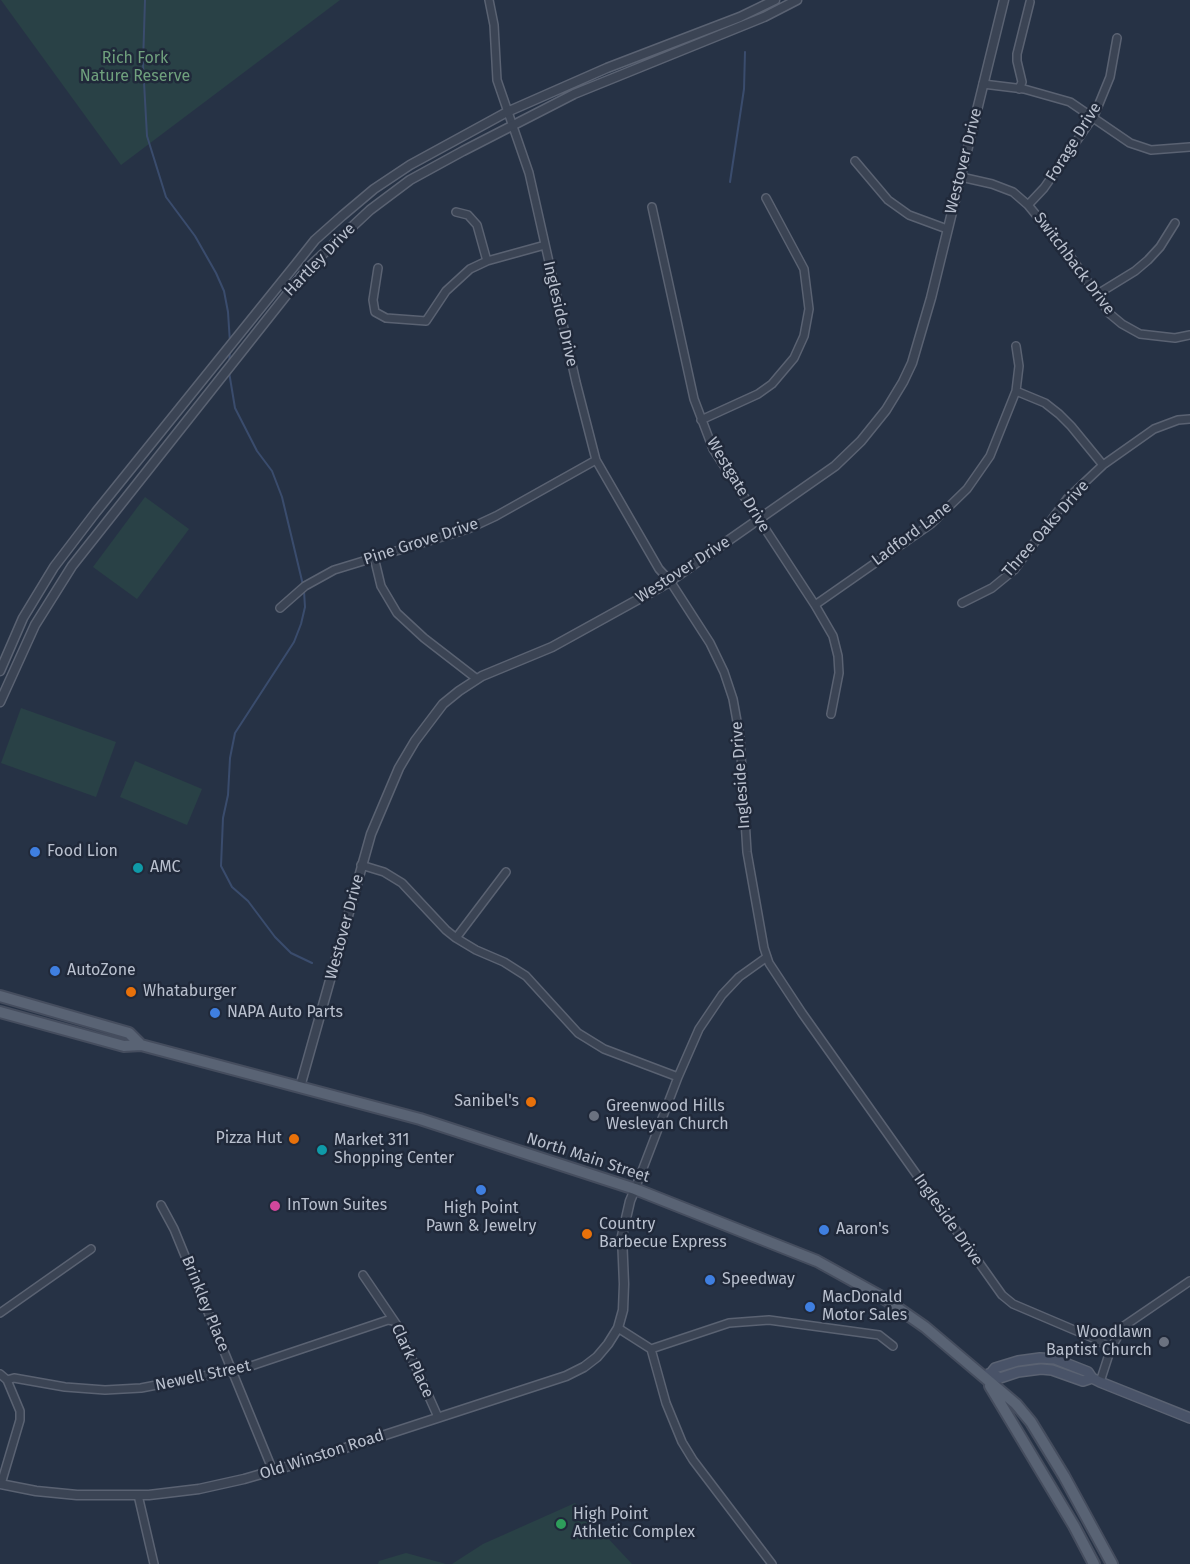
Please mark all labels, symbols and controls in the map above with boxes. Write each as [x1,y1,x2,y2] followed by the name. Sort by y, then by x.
[80,49,190,87] park label: Rich Fork Nature Reserve
[1042,99,1106,185] street label: Forage Drive
[942,106,986,216] street label: Westover Drive
[1029,209,1119,319] street label: Switchback Drive
[280,219,360,301] street label: Hartley Drive
[539,259,581,369] street label: Ingleside Drive
[702,434,774,536] street label: Westgate Drive
[999,477,1093,581] street label: Three Oaks Drive
[868,498,956,570] street label: Ladford Lane
[361,514,481,570] street label: Pine Grove Drive
[632,532,734,608] street label: Westover Drive
[728,721,754,829] street label: Ingleside Drive
[47,842,118,862] place label: Food Lion
[28,845,42,859] marker: Food Lion
[150,858,180,878] place label: AMC
[131,861,145,875] marker: AMC
[322,872,368,982] street label: Westover Drive
[67,961,136,981] place label: AutoZone
[48,964,62,978] marker: AutoZone
[143,982,236,1002] place label: Whataburger
[124,985,138,999] marker: Whataburger
[227,1003,343,1023] place label: NAPA Auto Parts
[208,1006,222,1020] marker: NAPA Auto Parts
[454,1092,519,1112] place label: Sanibel's
[524,1095,538,1109] marker: Sanibel's
[606,1097,729,1135] place label: Greenwood Hills Wesleyan Church
[587,1109,601,1123] marker: Greenwood Hills Wesleyan Church
[216,1129,282,1149] place label: Pizza Hut
[524,1129,652,1187] street label: North Main Street
[334,1131,454,1169] place label: Market 311 Shopping Center
[287,1132,301,1146] marker: Pizza Hut
[315,1143,329,1157] marker: Market 311 Shopping Center
[909,1170,987,1270] street label: Ingleside Drive
[474,1183,488,1197] marker: High Point Pawn & Jewelry
[287,1196,387,1216] place label: InTown Suites
[268,1199,282,1213] marker: InTown Suites
[426,1199,536,1237] place label: High Point Pawn & Jewelry
[599,1215,727,1253] place label: Country Barbecue Express
[836,1220,889,1240] place label: Aaron's
[817,1223,831,1237] marker: Aaron's
[580,1227,594,1241] marker: Country Barbecue Express
[177,1253,233,1355] street label: Brinkley Place
[722,1270,795,1290] place label: Speedway
[703,1273,717,1287] marker: Speedway
[822,1288,907,1326] place label: MacDonald Motor Sales
[803,1300,817,1314] marker: MacDonald Motor Sales
[387,1321,437,1401] street label: Clark Place
[1046,1323,1152,1361] place label: Woodlawn Baptist Church
[1157,1335,1171,1349] marker: Woodlawn Baptist Church
[154,1357,252,1395] street label: Newell Street
[257,1426,387,1484] street label: Old Winston Road
[573,1505,695,1543] place label: High Point Athletic Complex
[554,1517,568,1531] marker: High Point Athletic Complex

